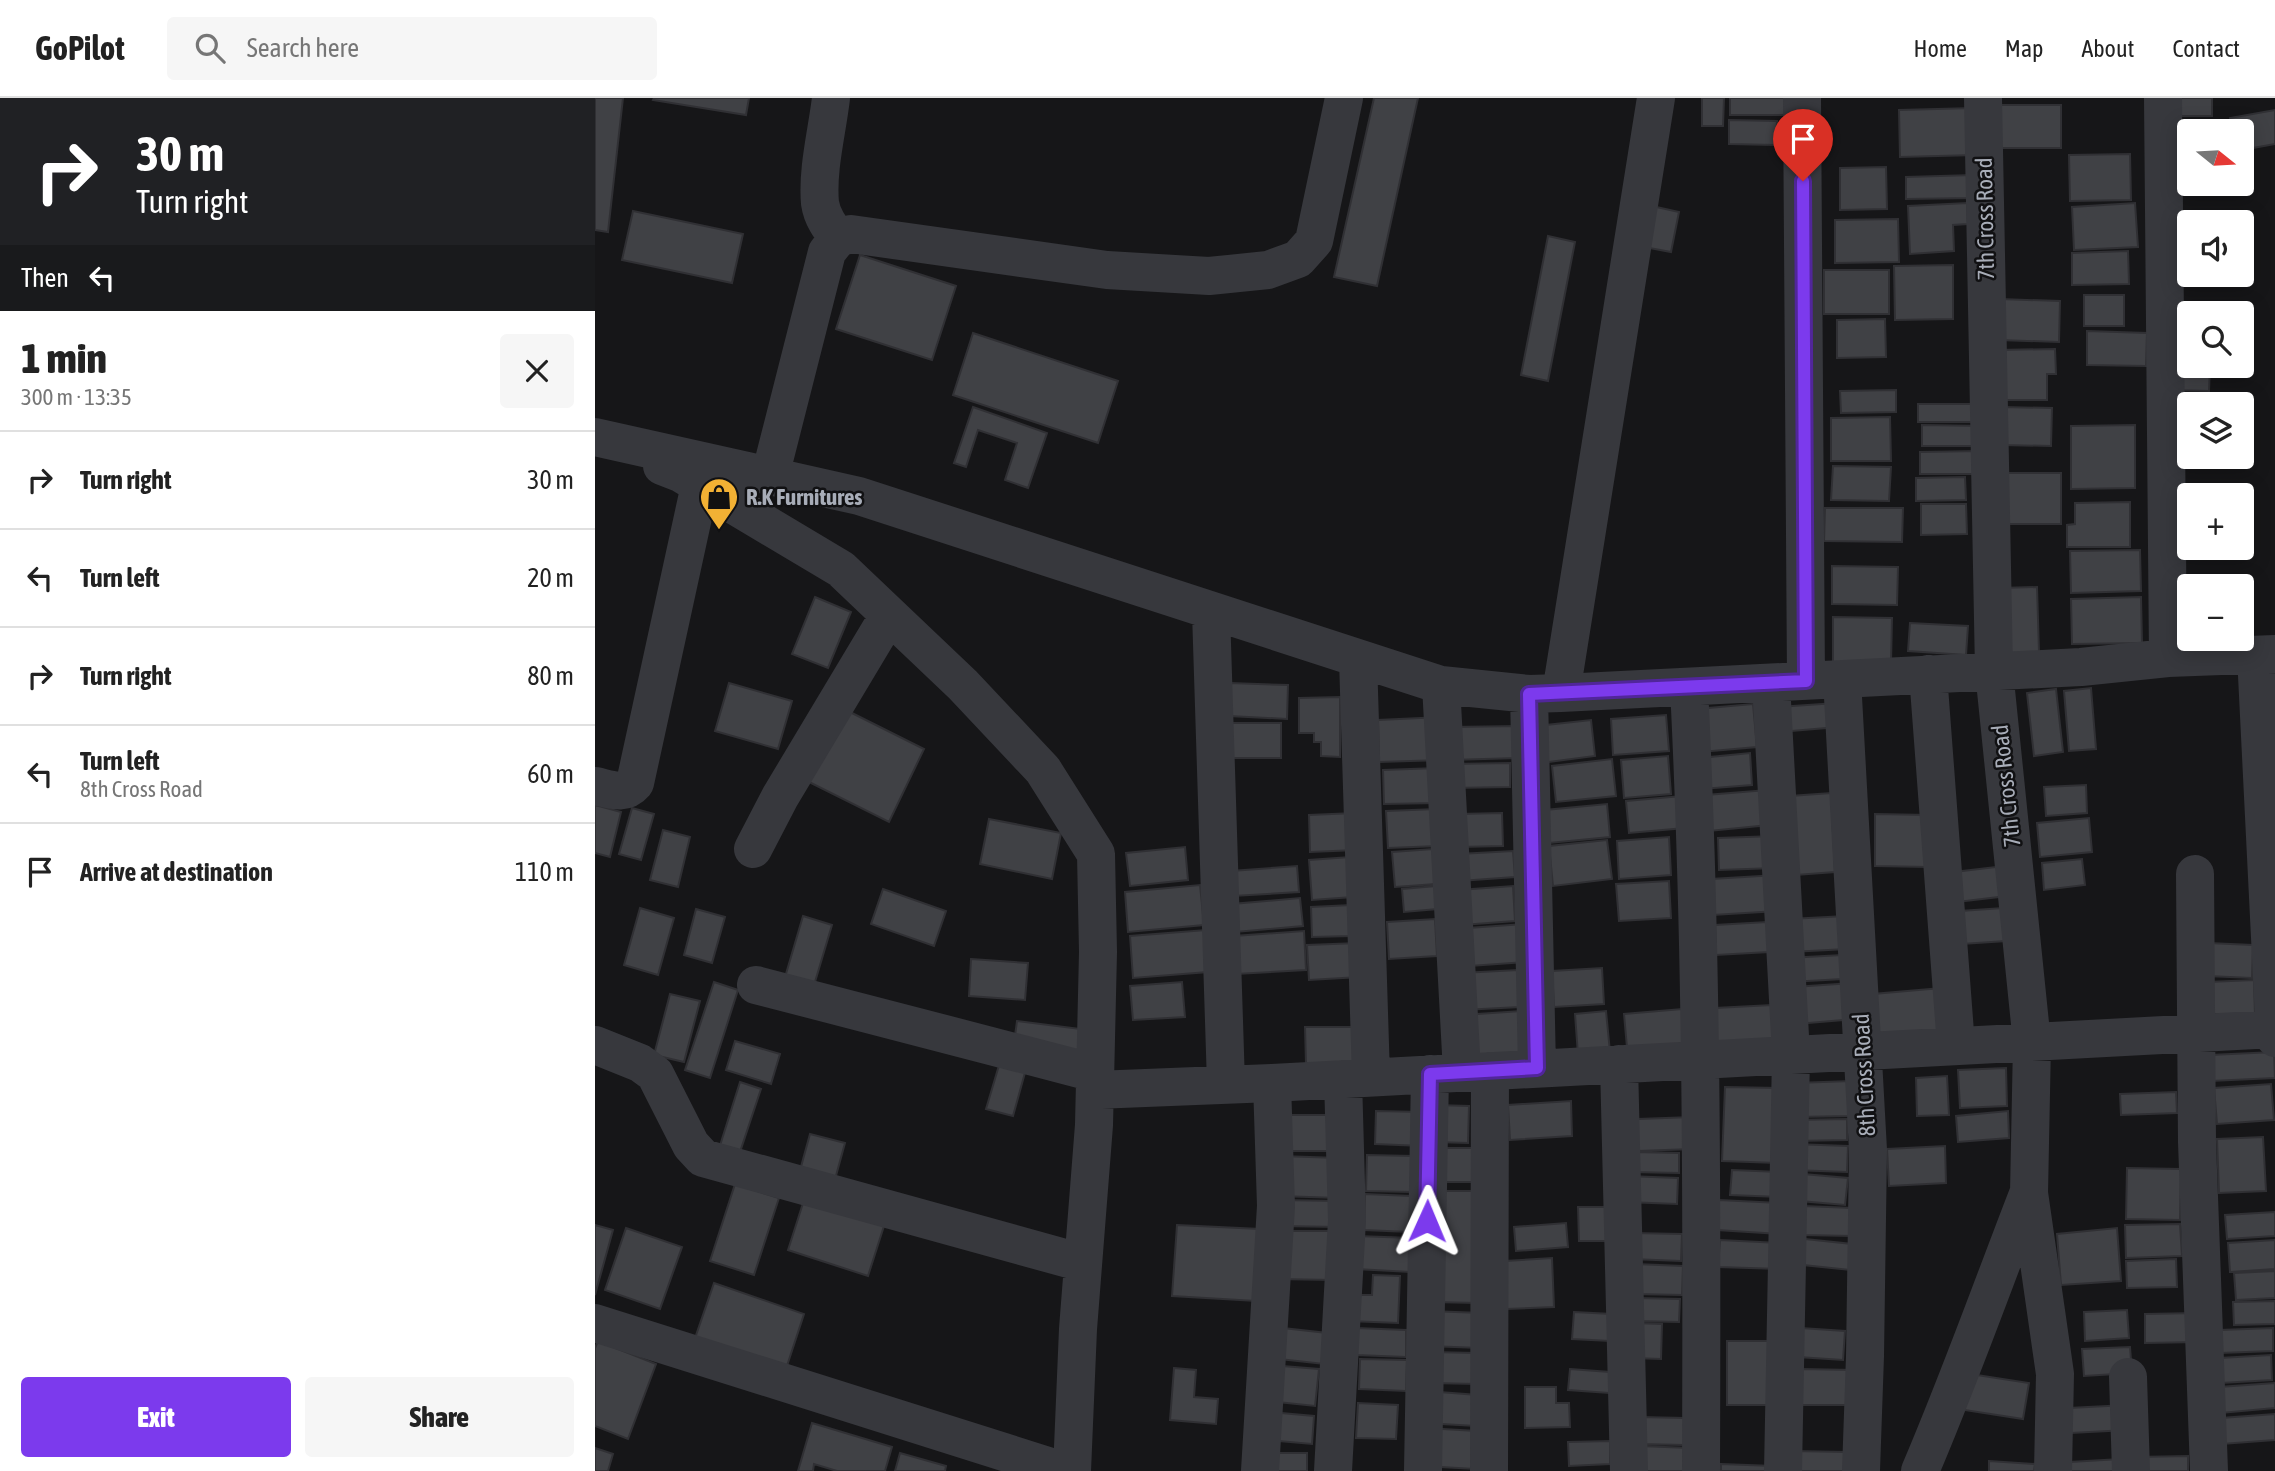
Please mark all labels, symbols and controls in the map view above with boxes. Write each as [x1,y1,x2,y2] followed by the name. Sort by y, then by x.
[167,17,657,80] search box
[35,29,125,67] text: GoPilot
[191,29,229,67] icon: search
[247,33,359,63] text: Search here
[1913,35,1967,62] text: Home
[2005,35,2043,62] text: Map
[2081,35,2134,62] text: About
[2172,35,2240,62] text: Contact
[1773,109,1833,181] pin
[2177,119,2254,196] north arrow
[2177,119,2254,651] map controls
[1784,120,1822,158] icon: arrive
[136,125,224,181] text: 30 m
[21,126,112,217] icon: right
[1971,157,1999,281] street label: 7th Cross Road
[136,183,249,220] text: Turn right
[2177,210,2254,287] button: sound
[83,259,121,297] icon: left
[21,263,69,293] text: Then
[2177,301,2254,378] button: search
[21,334,107,382] text: 1 min
[500,334,574,408] button: close
[21,384,132,410] text: 300 m · 13:35
[2177,392,2254,469] button: layers
[21,461,59,499] icon: right
[80,465,171,495] text: Turn right
[527,465,574,495] text: 30 m
[698,476,740,531] shop icon: R.K Furnitures
[2177,483,2254,560] button: +
[746,484,862,510] place label: R.K Furnitures
[21,559,59,597] icon: left
[80,563,160,593] text: Turn left
[527,563,574,593] text: 20 m
[2177,574,2254,651] button: −
[21,657,59,695] icon: right
[80,661,171,691] text: Turn right
[527,661,574,691] text: 80 m
[1987,723,2025,849] street label: 7th Cross Road
[80,746,160,776] text: Turn left
[21,755,59,793] icon: left
[527,759,574,789] text: 60 m
[80,776,203,802] text: 8th Cross Road
[21,853,59,891] icon: arrive
[80,857,273,887] text: Arrive at destination
[515,857,574,887] text: 110 m
[1848,1013,1880,1137] street label: 8th Cross Road
[1390,1184,1464,1258] position arrow
[21,1377,291,1457] button: Exit
[305,1377,574,1457] button: Share

